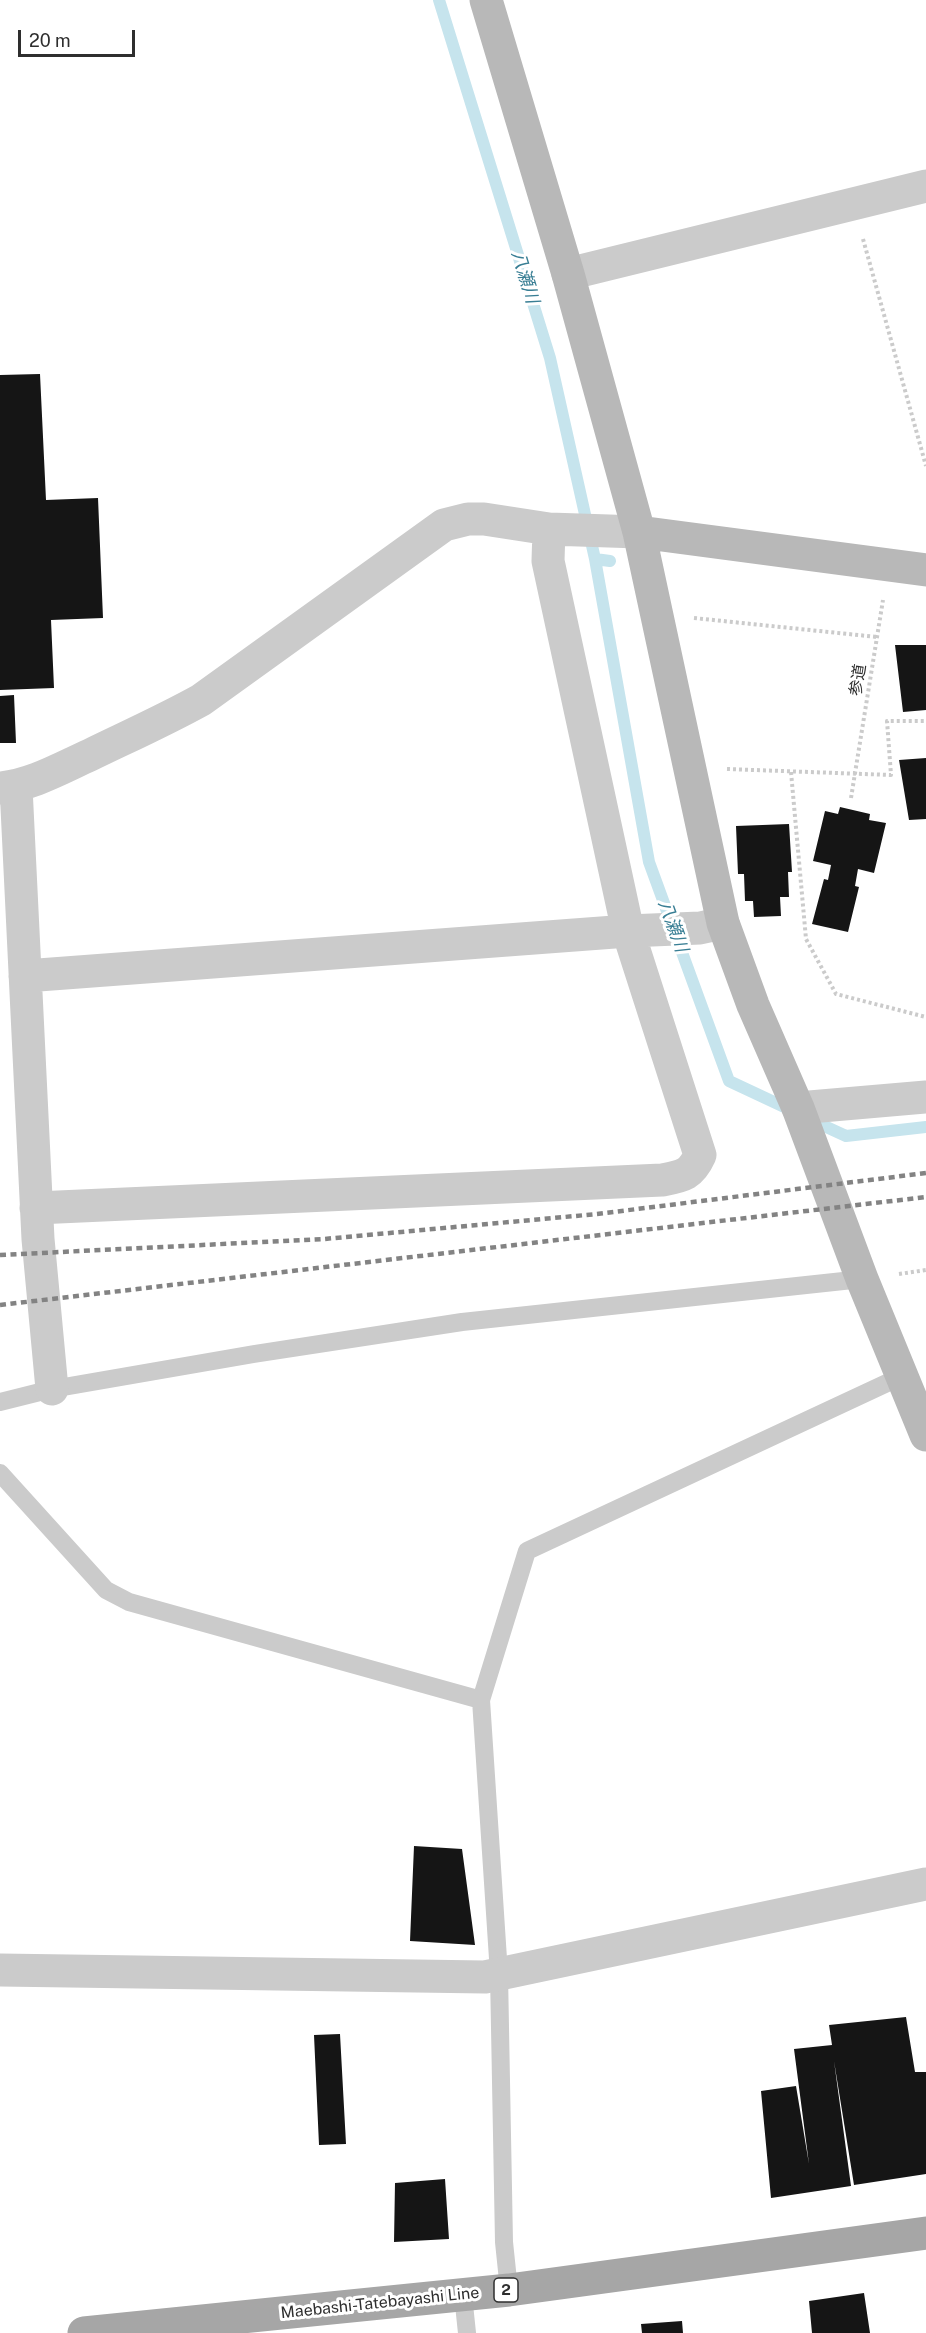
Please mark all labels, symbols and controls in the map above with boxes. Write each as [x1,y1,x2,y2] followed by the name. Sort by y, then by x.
[21,18,138,56] scale bar
[29,30,71,51] text: 20 m
[507,248,543,306] water label: 八瀬川
[846,663,870,697] street label: 参道
[654,897,692,955] water label: 八瀬川
[494,2278,518,2302] road number: 2
[280,2283,480,2323] street label: Maebashi-Tatebayashi Line

